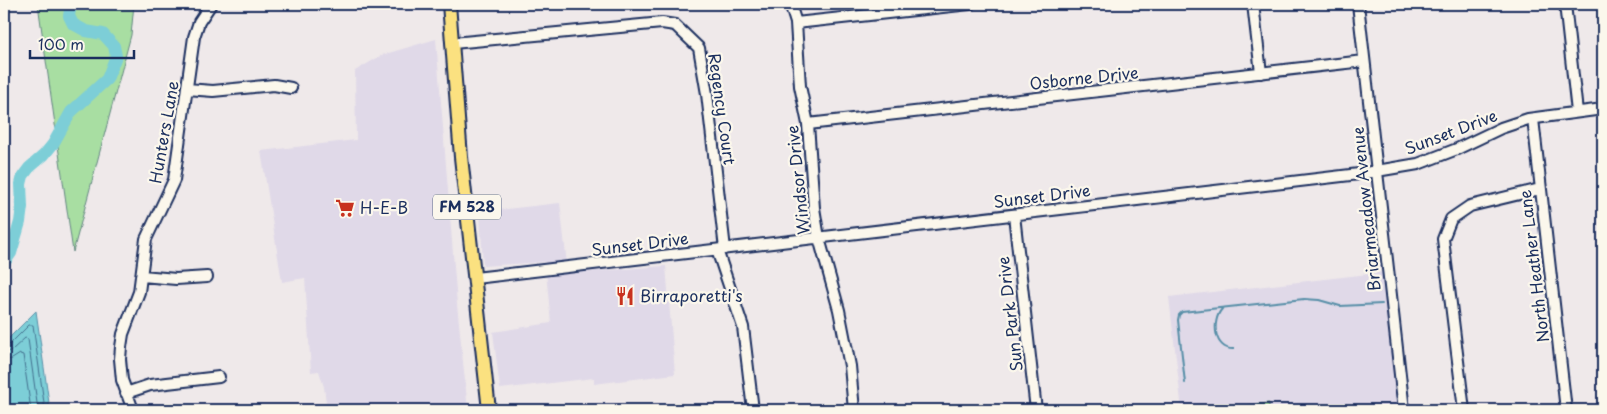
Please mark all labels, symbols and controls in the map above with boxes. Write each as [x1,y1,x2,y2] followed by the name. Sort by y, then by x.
[30,28,134,60] scale bar
[38,32,84,55] text: 100 m
[703,52,743,167] street label: Regency Court
[1028,59,1139,95] street label: Osborne Drive
[142,79,184,185] street label: Hunters Lane
[1401,102,1501,160] street label: Sunset Drive
[779,124,815,236] street label: Windsor Drive
[1344,126,1386,292] street label: Briarmeadow Avenue
[992,177,1092,213] street label: Sunset Drive
[1512,189,1554,344] street label: North Heather Lane
[433,194,501,220] road number: FM 528
[360,195,408,219] place label: H-E-B
[334,197,356,219] supermarket icon: H-E-B
[590,225,690,261] street label: Sunset Drive
[990,255,1028,373] street label: Sun Park Drive
[640,283,743,307] place label: Birraporetti's
[614,285,636,307] restaurant icon: Birraporetti's

